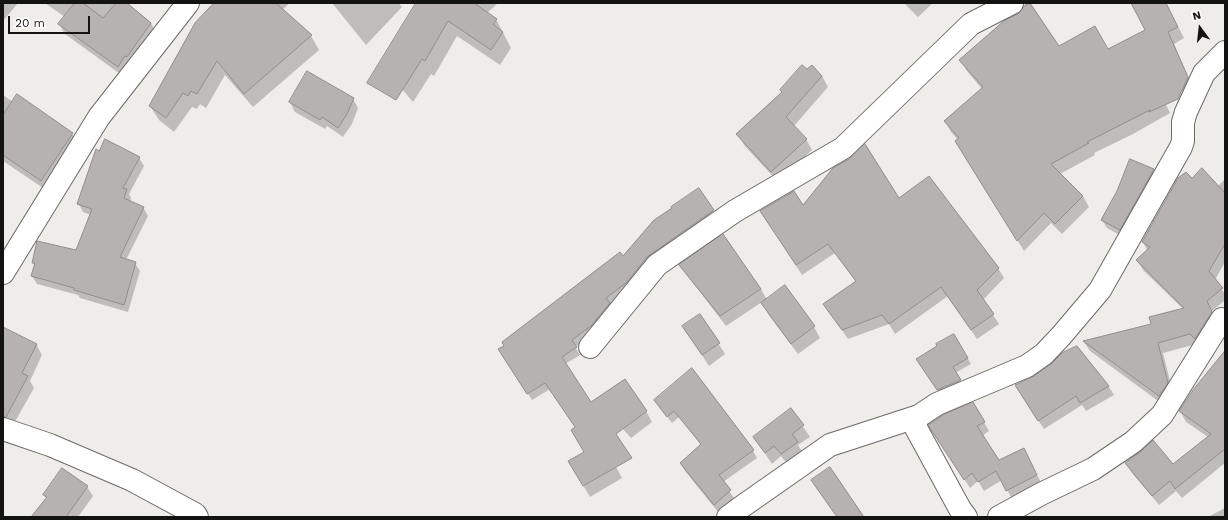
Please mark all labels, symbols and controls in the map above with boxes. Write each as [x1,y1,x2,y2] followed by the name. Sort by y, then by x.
[10,8,92,34] scale bar
[1180,8,1220,48] north arrow
[1191,9,1202,23] text: N
[15,16,45,30] text: 20 m

